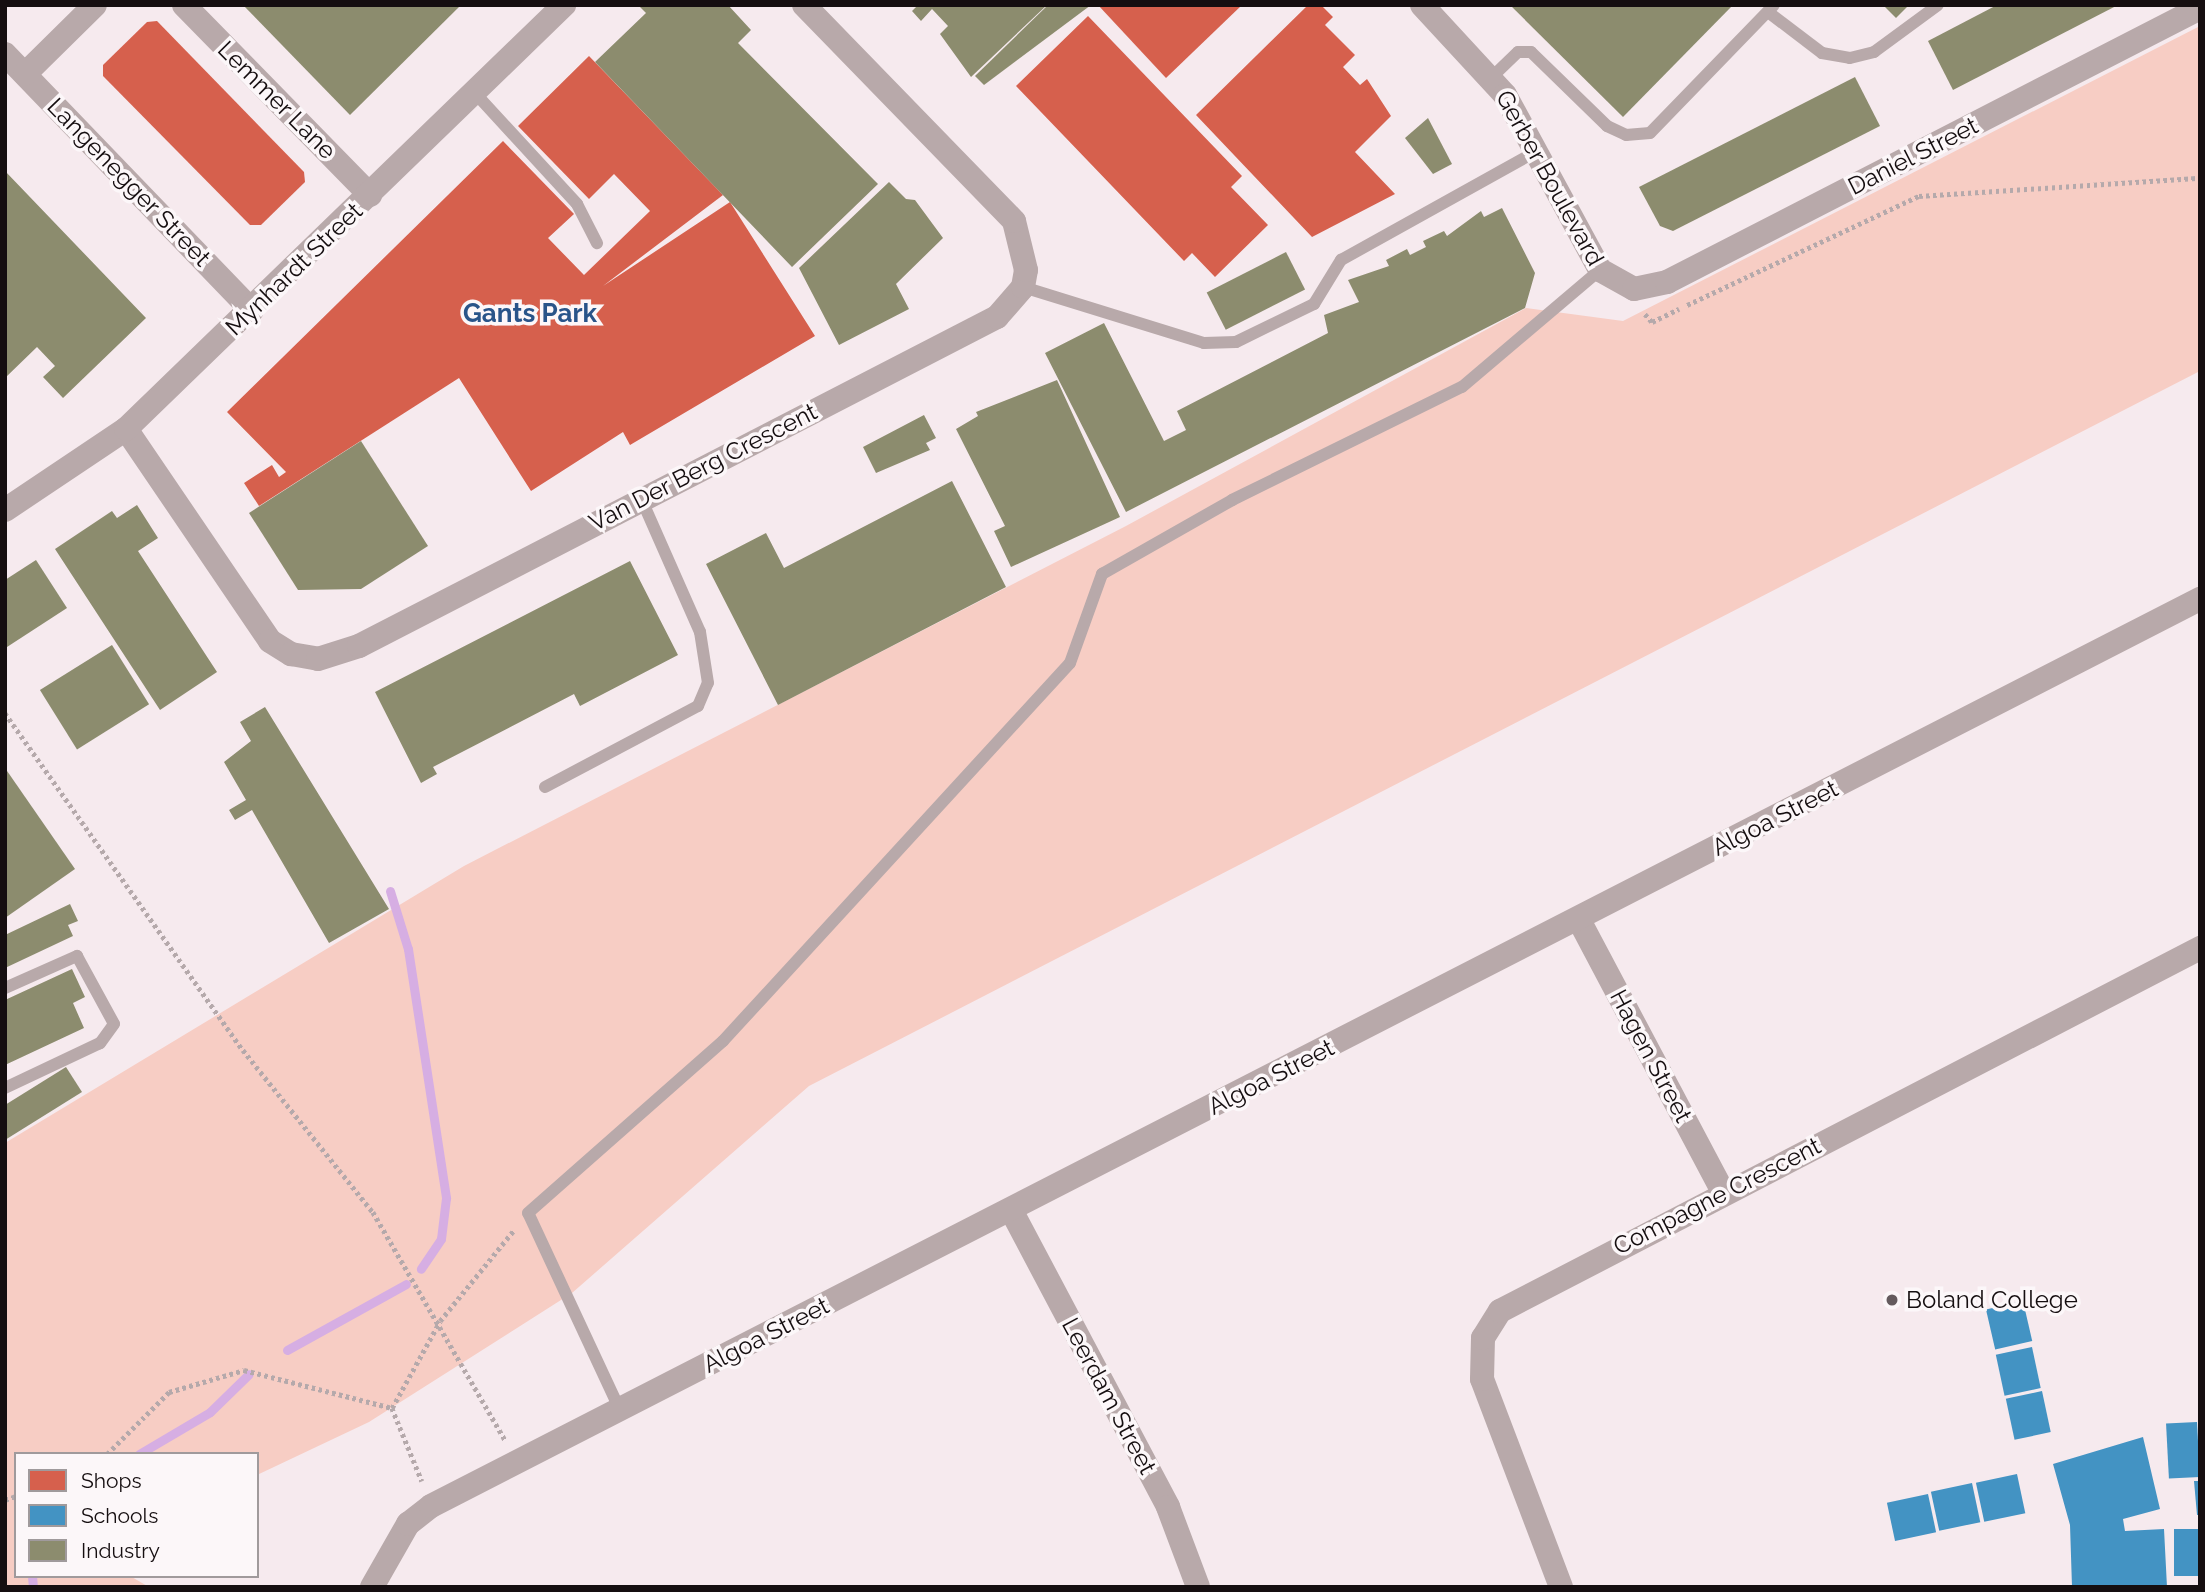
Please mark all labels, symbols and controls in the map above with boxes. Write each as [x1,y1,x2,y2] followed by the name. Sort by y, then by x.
[212,35,342,165] street label: Lemmer Lane
[1490,85,1610,271] street label: Gerber Boulevard
[41,92,217,272] street label: Langenegger Street
[1843,111,1983,201] street label: Daniel Street
[220,197,368,341] street label: Mynhardt Street
[463,298,597,330] district label: Gants Park
[584,397,822,537] street label: Van Der Berg Crescent
[1707,774,1843,862] street label: Algoa Street
[1604,985,1698,1127] street label: Hagen Street
[1203,1033,1339,1121] street label: Algoa Street
[1608,1131,1826,1261] street label: Compagne Crescent
[1906,1286,2078,1314] place label: Boland College
[698,1291,834,1379] street label: Algoa Street
[1884,1292,1900,1308] marker: Boland College
[1056,1313,1162,1479] street label: Leerdam Street
[14,1452,259,1578] legend
[81,1468,142,1493] text: Shops
[81,1503,158,1528] text: Schools
[81,1538,160,1563] text: Industry

